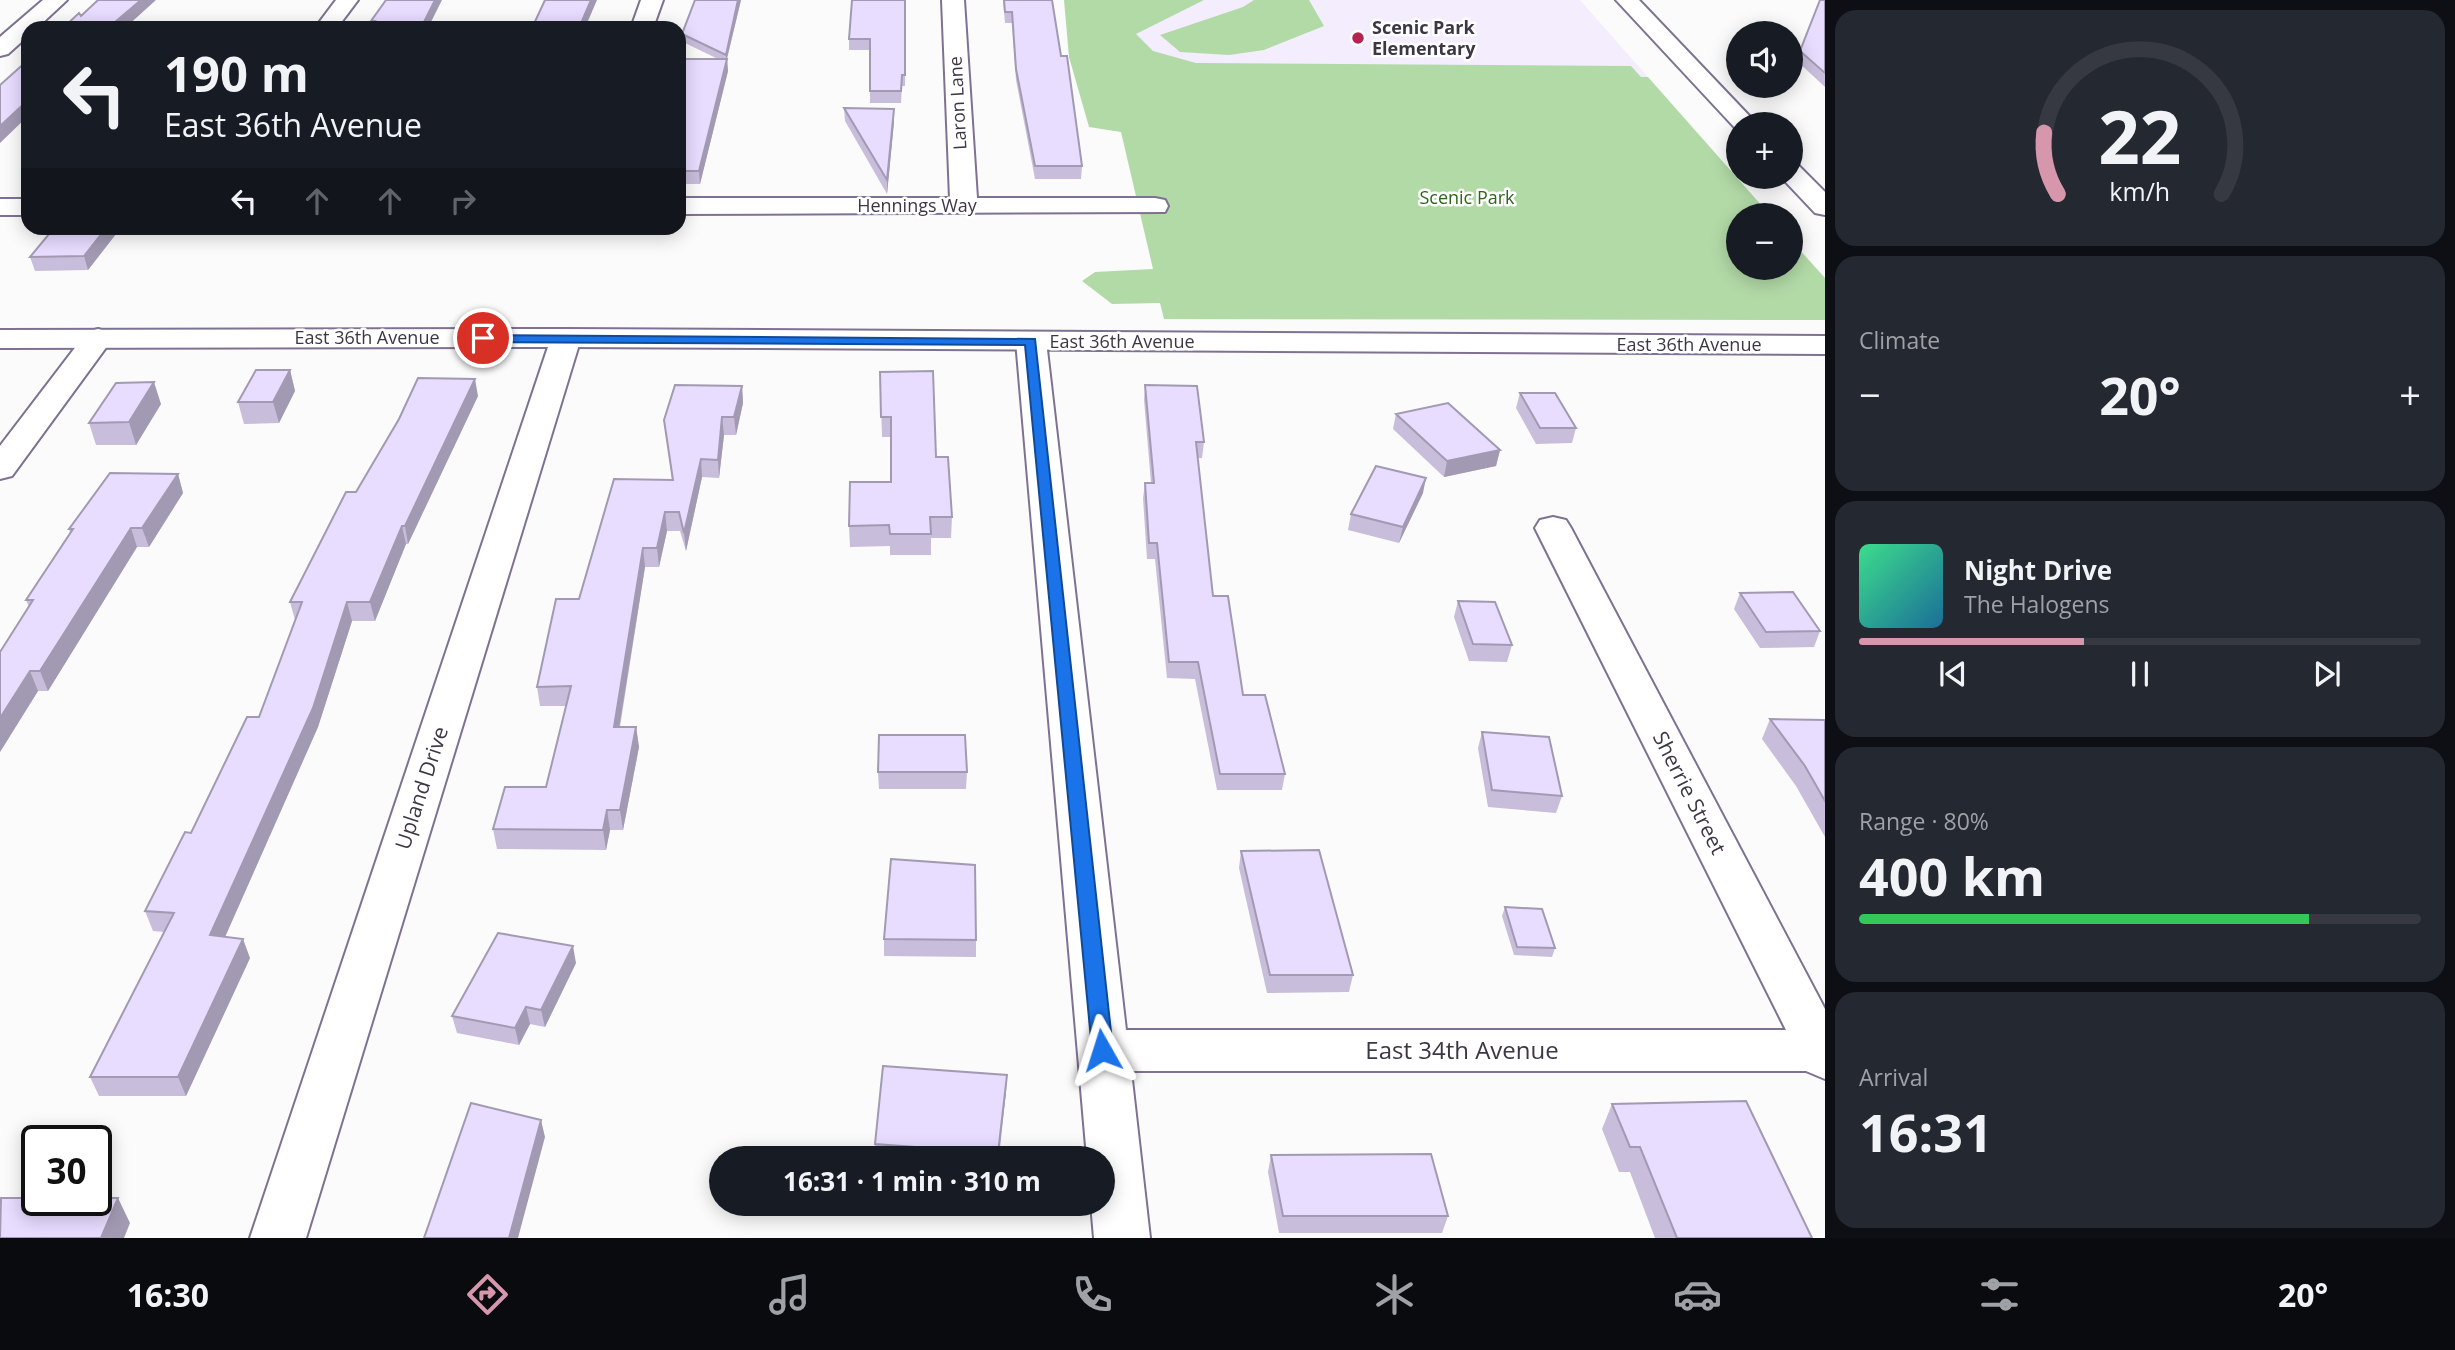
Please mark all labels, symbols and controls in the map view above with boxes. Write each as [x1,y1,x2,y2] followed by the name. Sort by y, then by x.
[1372,15,1476,60] place label: Scenic Park Elementary
[1726,21,1803,280] map controls
[1726,21,1803,98] button: sound
[1350,30,1366,46] marker: Scenic Park Elementary
[164,40,309,106] text: 190 m
[49,49,140,140] icon: left
[943,56,971,151] street label: Laron Lane
[2098,86,2182,185] text: 22
[164,103,422,146] text: East 36th Avenue
[1726,112,1803,189] button: +
[2110,174,2170,208] text: km/h
[225,182,263,220] icon: left
[298,182,336,220] icon: ahead
[371,182,409,220] icon: ahead
[444,182,482,220] icon: right
[1419,185,1515,209] park label: Scenic Park
[857,193,978,217] street label: Hennings Way
[1726,203,1803,280] button: −
[453,308,513,368] pin
[464,319,502,357] icon: arrive
[1859,324,1940,356] text: Climate
[294,325,440,349] street label: East 36th Avenue
[1049,329,1195,353] street label: East 36th Avenue
[1616,332,1762,356] street label: East 36th Avenue
[2099,359,2181,430] text: 20°
[1859,368,1881,420] text: −
[2399,368,2421,420] text: +
[1964,552,2112,588] text: Night Drive
[1964,588,2110,620] text: The Halogens
[1934,655,1972,693] icon: previous
[2121,655,2159,693] icon: pause
[2308,655,2346,693] icon: next
[388,723,454,853] street label: Upland Drive
[1647,726,1733,859] street label: Sherrie Street
[1859,805,1989,837] text: Range · 80%
[1859,840,2045,911] text: 400 km
[1065,1013,1139,1087] position arrow
[1365,1033,1559,1066] street label: East 34th Avenue
[1859,1061,1928,1093] text: Arrival
[1859,1096,1993,1167] text: 16:31
[21,1125,112,1216] speed limit sign: 30
[783,1163,1041,1199] text: 16:31 · 1 min · 310 m
[463,1270,512,1319] icon: directions
[765,1270,814,1319] icon: music
[1068,1270,1117,1319] icon: phone
[1370,1270,1419,1319] icon: climate
[1673,1270,1722,1319] icon: car
[1975,1270,2024,1319] icon: filters
[127,1273,209,1316] text: 16:30
[2278,1273,2328,1316] text: 20°

